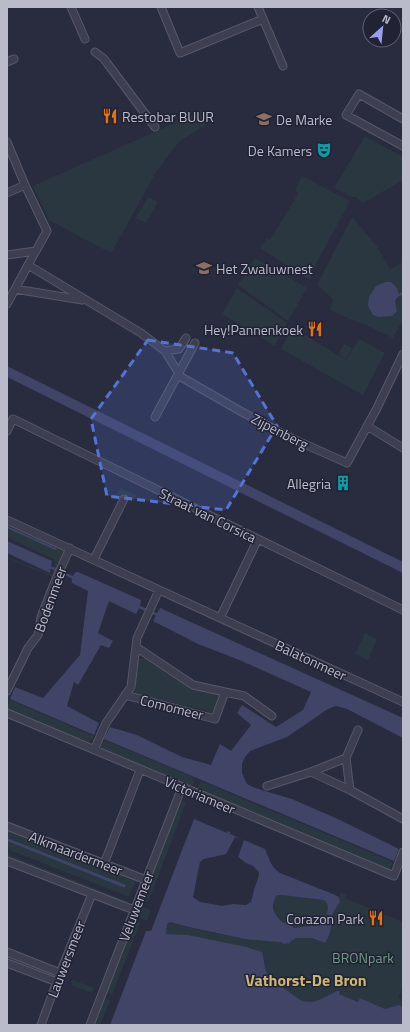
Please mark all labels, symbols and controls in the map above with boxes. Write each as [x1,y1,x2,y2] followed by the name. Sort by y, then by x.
[362,8,402,48] north arrow
[380,10,394,28] text: N
[122,106,214,127] place label: Restobar BUUR
[101,107,119,125] restaurant icon: Restobar BUUR
[276,109,332,130] place label: De Marke
[255,110,273,128] school or university icon: De Marke
[248,140,312,161] place label: De Kamers
[315,141,333,159] theatre icon: De Kamers
[216,258,313,279] place label: Het Zwaluwnest
[195,259,213,277] school or university icon: Het Zwaluwnest
[204,319,303,340] place label: Hey!Pannenkoek
[306,320,324,338] restaurant icon: Hey!Pannenkoek
[248,408,312,454] street label: Zijpenberg
[287,473,331,494] place label: Allegria
[334,474,352,492] building icon: Allegria
[156,482,260,548] street label: Straat van Corsica
[28,563,72,635] street label: Bodenmeer
[272,634,350,686] street label: Balatonmeer
[138,689,206,725] street label: Comomeer
[161,771,239,819] street label: Victoriameer
[26,826,126,881] street label: Alkmaardermeer
[113,868,159,944] street label: Veluwemeer
[286,908,364,929] place label: Corazon Park
[367,909,385,927] restaurant icon: Corazon Park
[42,917,90,1001] street label: Lauwersmeer
[332,947,394,968] park label: BRONpark
[245,968,367,992] district label: Vathorst-De Bron

